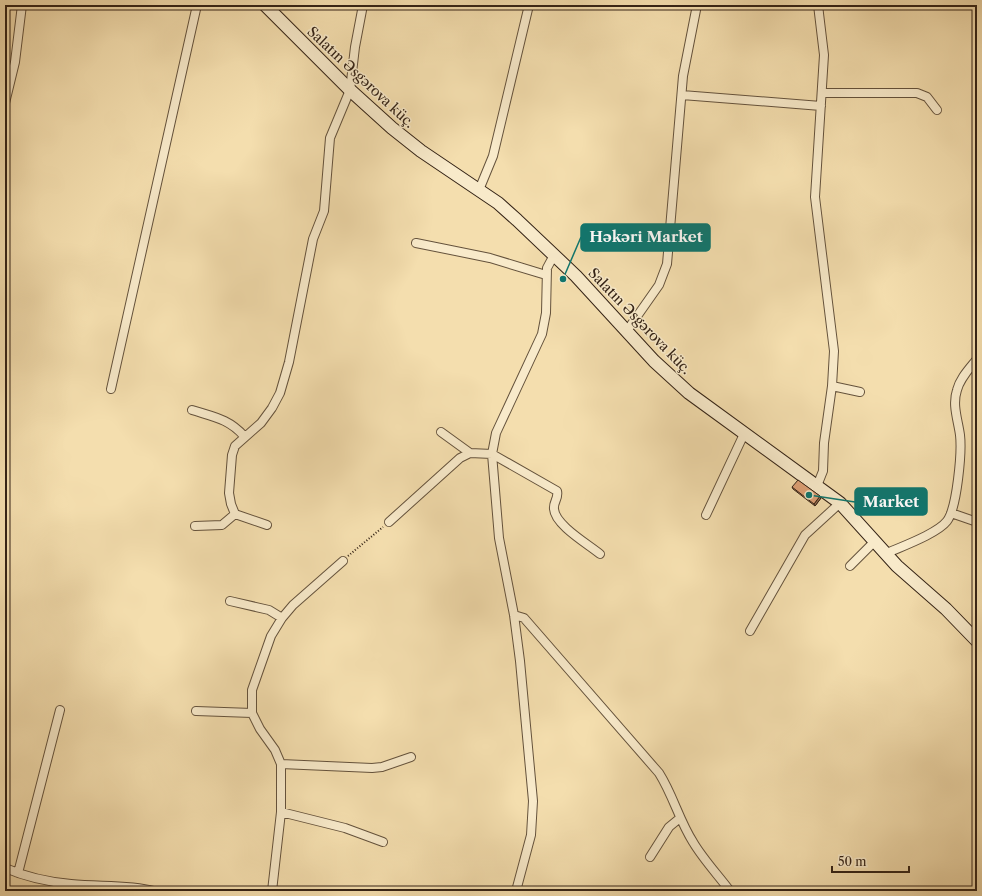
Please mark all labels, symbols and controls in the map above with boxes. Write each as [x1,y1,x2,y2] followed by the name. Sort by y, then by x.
[303,22,419,132] street label: Salatın Əsgərova küç.
[581,224,710,251] callout: Həkəri Market
[589,227,703,246] text: Həkəri Market
[585,264,695,378] street label: Salatın Əsgərova küç.
[855,488,927,515] callout: Market
[863,492,919,511] text: Market
[832,848,909,874] scale bar
[838,854,867,869] text: 50 m

